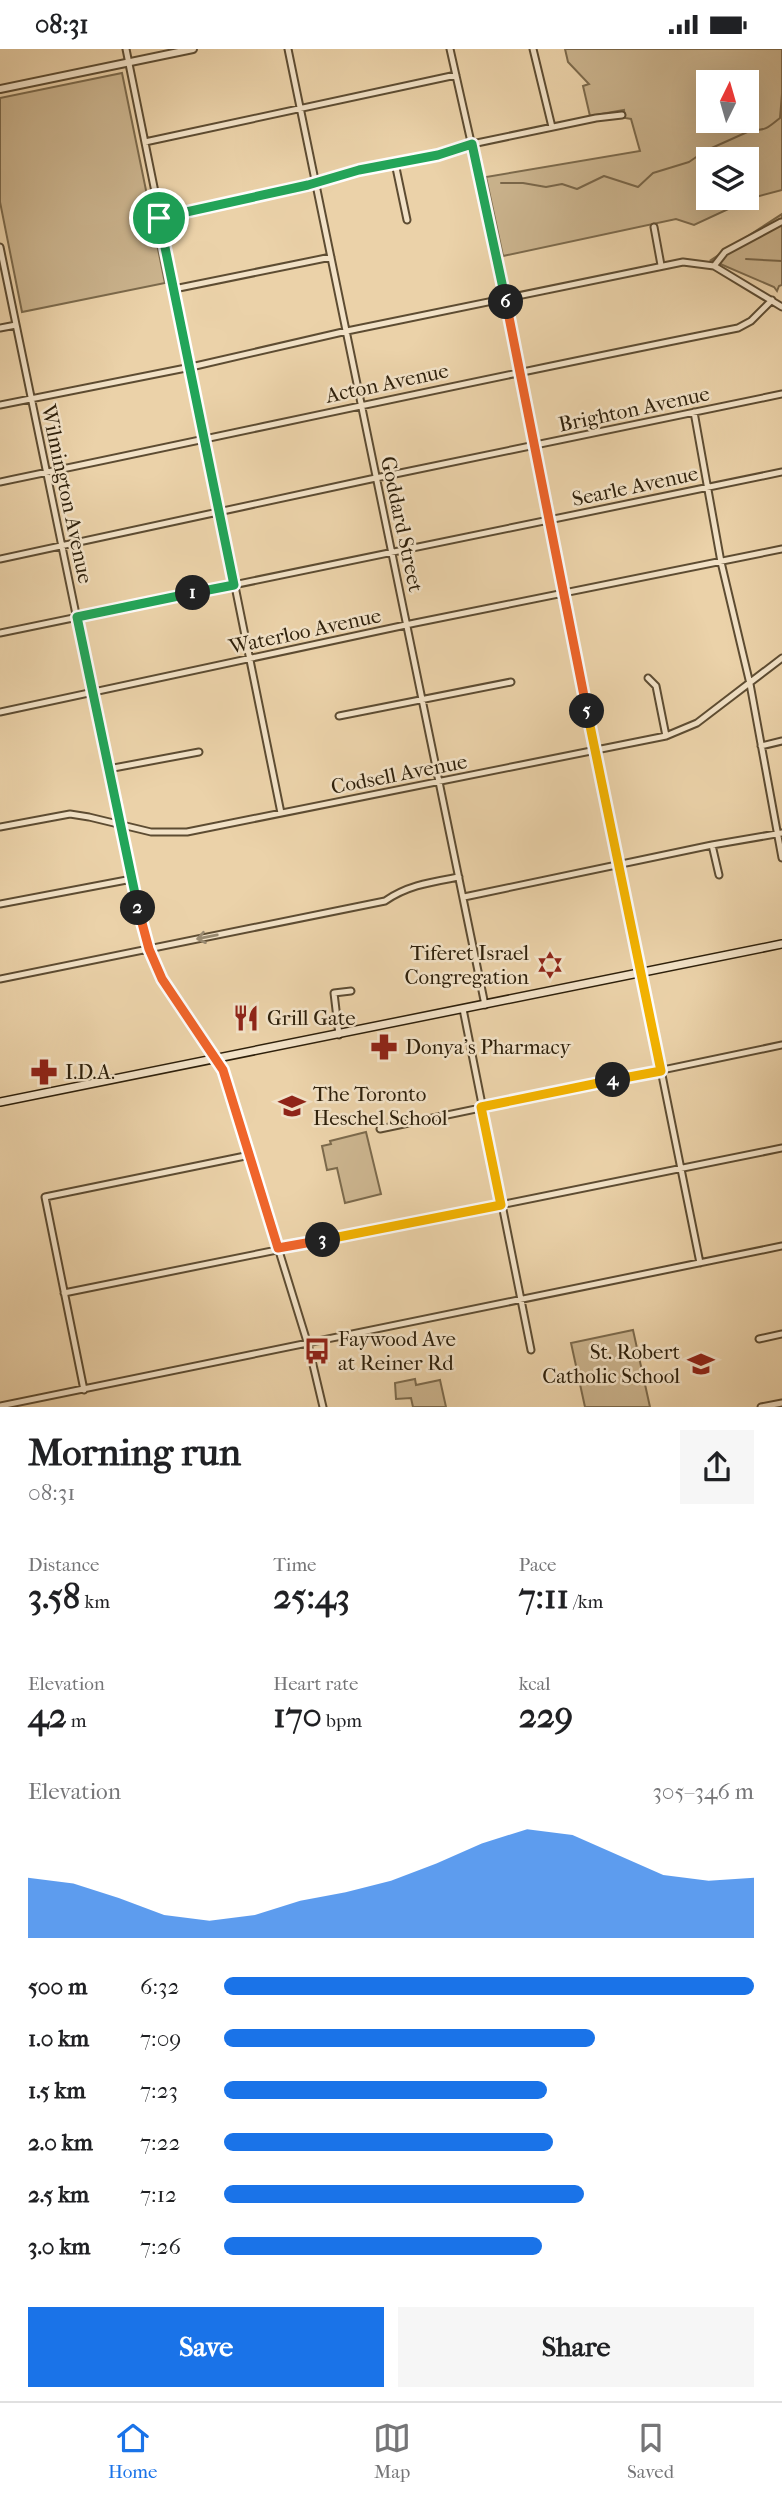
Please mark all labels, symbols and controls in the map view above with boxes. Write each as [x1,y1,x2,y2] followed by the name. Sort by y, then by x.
[35,9,89,40] text: 08:31
[696,70,760,133] north arrow
[696,70,759,210] map controls
[696,147,759,210] button: layers
[129,188,189,248] pin
[140,199,178,237] icon: arrive
[489,285,524,319] pin: 6
[500,290,511,312] text: 6
[322,358,451,408] street label: Acton Avenue
[556,381,712,437] street label: Brighton Avenue
[36,401,98,586] street label: Wilmington Avenue
[376,454,428,595] street label: Goddard Street
[570,461,700,511] street label: Searle Avenue
[176,575,210,611] pin: 1
[189,581,196,603] text: 1
[226,603,383,659] street label: Waterloo Avenue
[570,693,604,729] pin: 5
[582,699,591,721] text: 5
[329,749,469,799] street label: Codsell Avenue
[120,891,156,925] pin: 2
[133,896,142,918] text: 2
[196,931,219,944] one-way arrow
[404,941,529,989] place label: Tiferet Israel Congregation
[535,950,565,980] synagogue icon: Tiferet Israel Congregation
[231,1003,261,1033] restaurant icon: Grill Gate
[267,1006,356,1030] place label: Grill Gate
[369,1032,399,1062] pharmacy icon: Donya’s Pharmacy
[405,1035,572,1059] place label: Donya’s Pharmacy
[29,1057,59,1087] pharmacy icon: I.D.A.
[65,1060,115,1084] place label: I.D.A.
[596,1063,630,1097] pin: 4
[607,1068,618,1090] text: 4
[313,1082,448,1130] place label: The Toronto Heschel School
[277,1091,307,1121] school or university icon: The Toronto Heschel School
[306,1223,340,1257] pin: 3
[319,1228,326,1250] text: 3
[338,1327,456,1375] place label: Faywood Ave at Reiner Rd
[302,1336,332,1366] bus stop icon: Faywood Ave at Reiner Rd
[542,1340,680,1388] place label: St. Robert Catholic School
[686,1349,716,1379] school or university icon: St. Robert Catholic School
[28,1430,241,1475] text: Morning run
[680,1430,754,1504] button: share
[28,1479,75,1506] text: 08:31
[28,1554,99,1576] text: Distance
[273,1554,317,1576] text: Time
[519,1554,557,1576] text: Pace
[28,1576,80,1617] text: 3.58
[273,1576,350,1617] text: 25:43
[519,1576,569,1617] text: 7:11
[80,1591,110,1613] text: km
[569,1591,603,1613] text: /km
[28,1673,105,1695] text: Elevation
[273,1673,358,1695] text: Heart rate
[519,1673,551,1695] text: kcal
[28,1695,67,1736] text: 42
[273,1695,322,1736] text: 170
[519,1695,573,1736] text: 229
[67,1710,87,1732] text: m
[322,1710,362,1732] text: bpm
[28,1778,121,1805] text: Elevation
[652,1778,754,1805] text: 305–346 m
[28,1973,87,2000] text: 500 m
[140,1973,179,2000] text: 6:32
[28,2025,89,2052] text: 1.0 km
[140,2025,181,2052] text: 7:09
[28,2077,86,2104] text: 1.5 km
[140,2077,178,2104] text: 7:23
[28,2129,93,2156] text: 2.0 km
[140,2129,180,2156] text: 7:22
[28,2181,89,2208] text: 2.5 km
[140,2181,177,2208] text: 7:12
[28,2233,90,2260] text: 3.0 km
[140,2233,181,2260] text: 7:26
[28,2307,384,2387] button: Save
[398,2307,754,2387] button: Share
[108,2419,157,2483] tab: Home
[373,2419,411,2483] tab: Map
[627,2419,674,2483] tab: Saved

